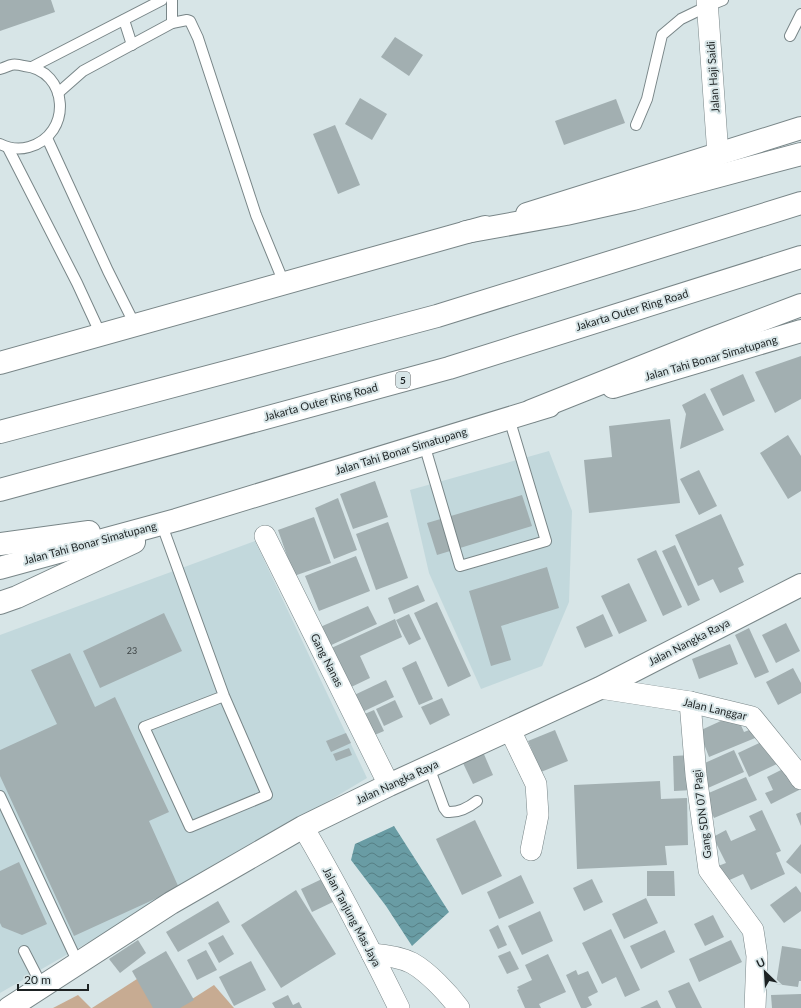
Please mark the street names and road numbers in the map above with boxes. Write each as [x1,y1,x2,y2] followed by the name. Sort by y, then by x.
[703,41,721,113] street label: Jalan Haji Saidi
[574,286,690,333] street label: Jakarta Outer Ring Road
[643,332,779,383] street label: Jalan Tahi Bonar Simatupang
[396,372,410,388] road number: 5
[263,380,379,423] street label: Jakarta Outer Ring Road
[333,424,468,477] street label: Jalan Tahi Bonar Simatupang
[22,518,158,567] street label: Jalan Tahi Bonar Simatupang
[646,615,732,668] street label: Jalan Nangka Raya
[308,631,347,689] street label: Gang Nanas
[682,695,748,722] street label: Jalan Langgar
[353,757,440,806] street label: Jalan Nangka Raya
[690,768,713,859] street label: Gang SDN 07 Pagi
[321,865,384,969] street label: Jalan Tanjung Mas Jaya

